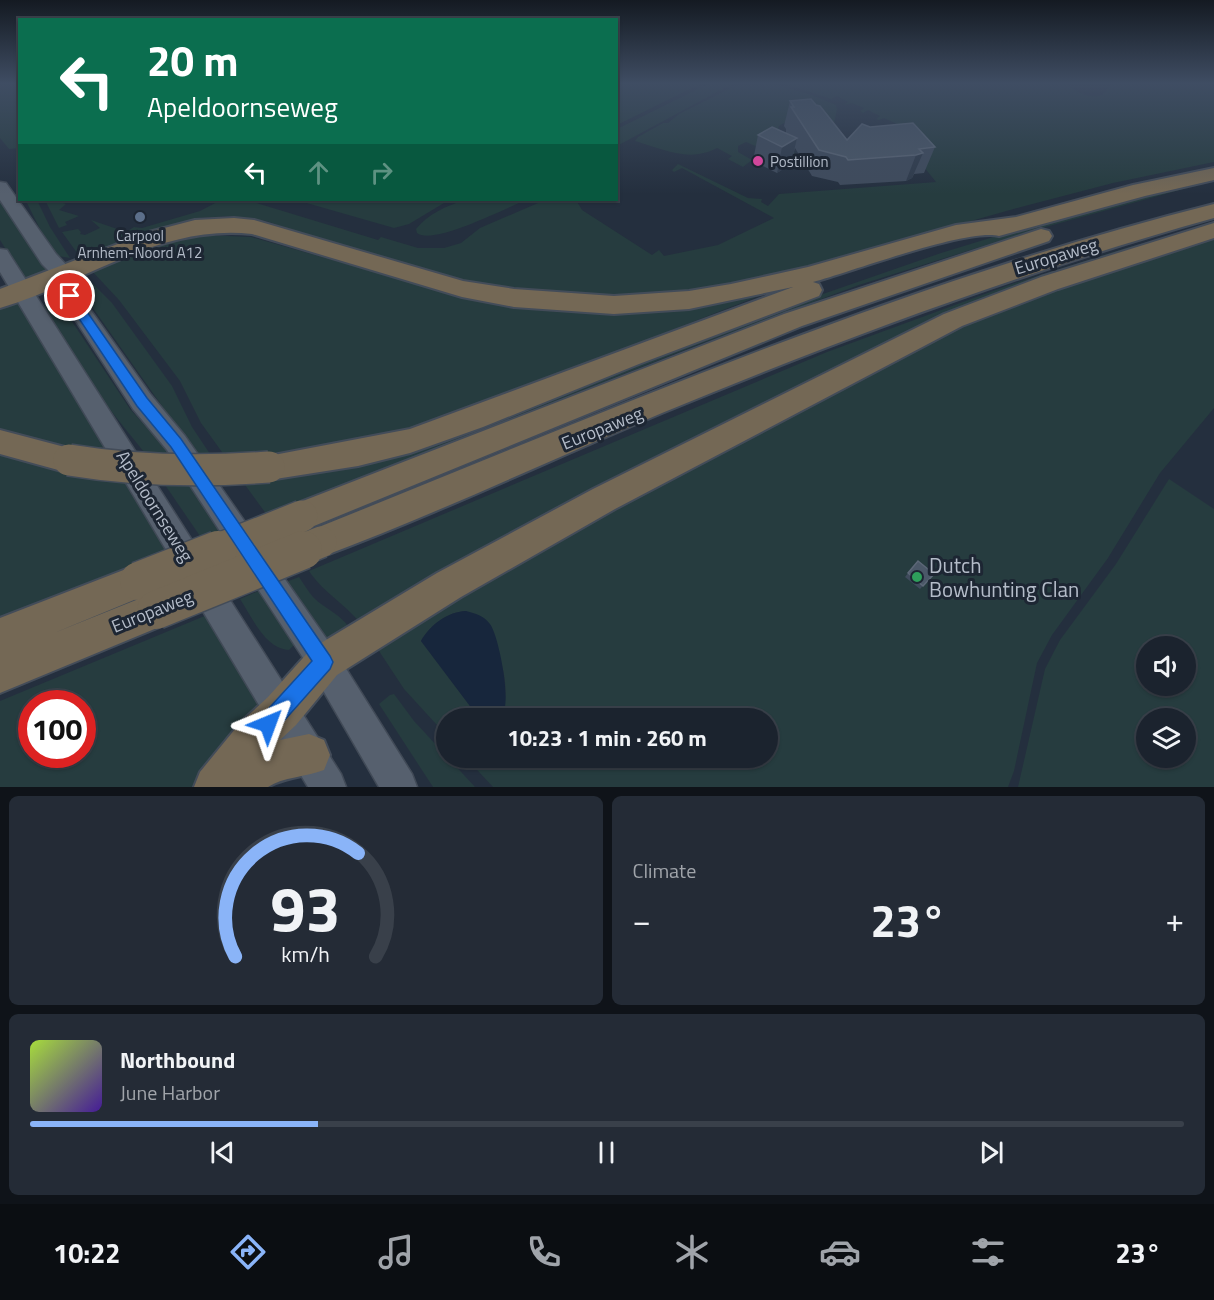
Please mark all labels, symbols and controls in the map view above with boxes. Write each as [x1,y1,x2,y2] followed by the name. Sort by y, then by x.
[147,28,239,92] text: 20 m
[48,42,126,120] icon: left
[147,86,338,127] text: Apeldoornseweg
[770,150,828,173] place label: Postillion
[751,154,765,168] marker: Postillion
[239,156,272,189] icon: left
[302,156,335,189] icon: ahead
[365,156,398,189] icon: right
[133,210,147,224] marker: Carpool Arnhem-Noord A12
[78,224,202,264] place label: Carpool Arnhem-Noord A12
[1011,231,1101,281] street label: Europaweg
[44,270,95,321] pin
[53,279,86,312] icon: arrive
[557,399,647,457] street label: Europaweg
[110,445,200,567] street label: Apeldoornseweg
[929,549,1079,605] place label: Dutch Bowhunting Clan
[910,570,924,584] marker: Dutch Bowhunting Clan
[107,582,197,640] street label: Europaweg
[1136,636,1196,768] map controls
[1136,636,1196,696] button: sound
[18,690,96,768] speed limit sign: 100
[236,692,300,756] position arrow
[1136,708,1196,768] button: layers
[507,721,707,755] text: 10:23 · 1 min · 260 m
[633,855,696,886] text: Climate
[271,860,341,955] text: 93
[870,886,946,954] text: 23°
[633,895,651,945] text: −
[1166,895,1184,945] text: +
[281,939,330,971] text: km/h
[120,1043,235,1077] text: Northbound
[120,1077,220,1108] text: June Harbor
[206,1136,239,1169] icon: previous
[590,1136,623,1169] icon: pause
[975,1136,1008,1169] icon: next
[227,1231,269,1273] icon: directions
[375,1231,417,1273] icon: music
[523,1231,565,1273] icon: phone
[671,1231,713,1273] icon: climate
[819,1231,861,1273] icon: car
[967,1231,1009,1273] icon: filters
[53,1232,120,1273] text: 10:22
[1115,1232,1161,1273] text: 23°

